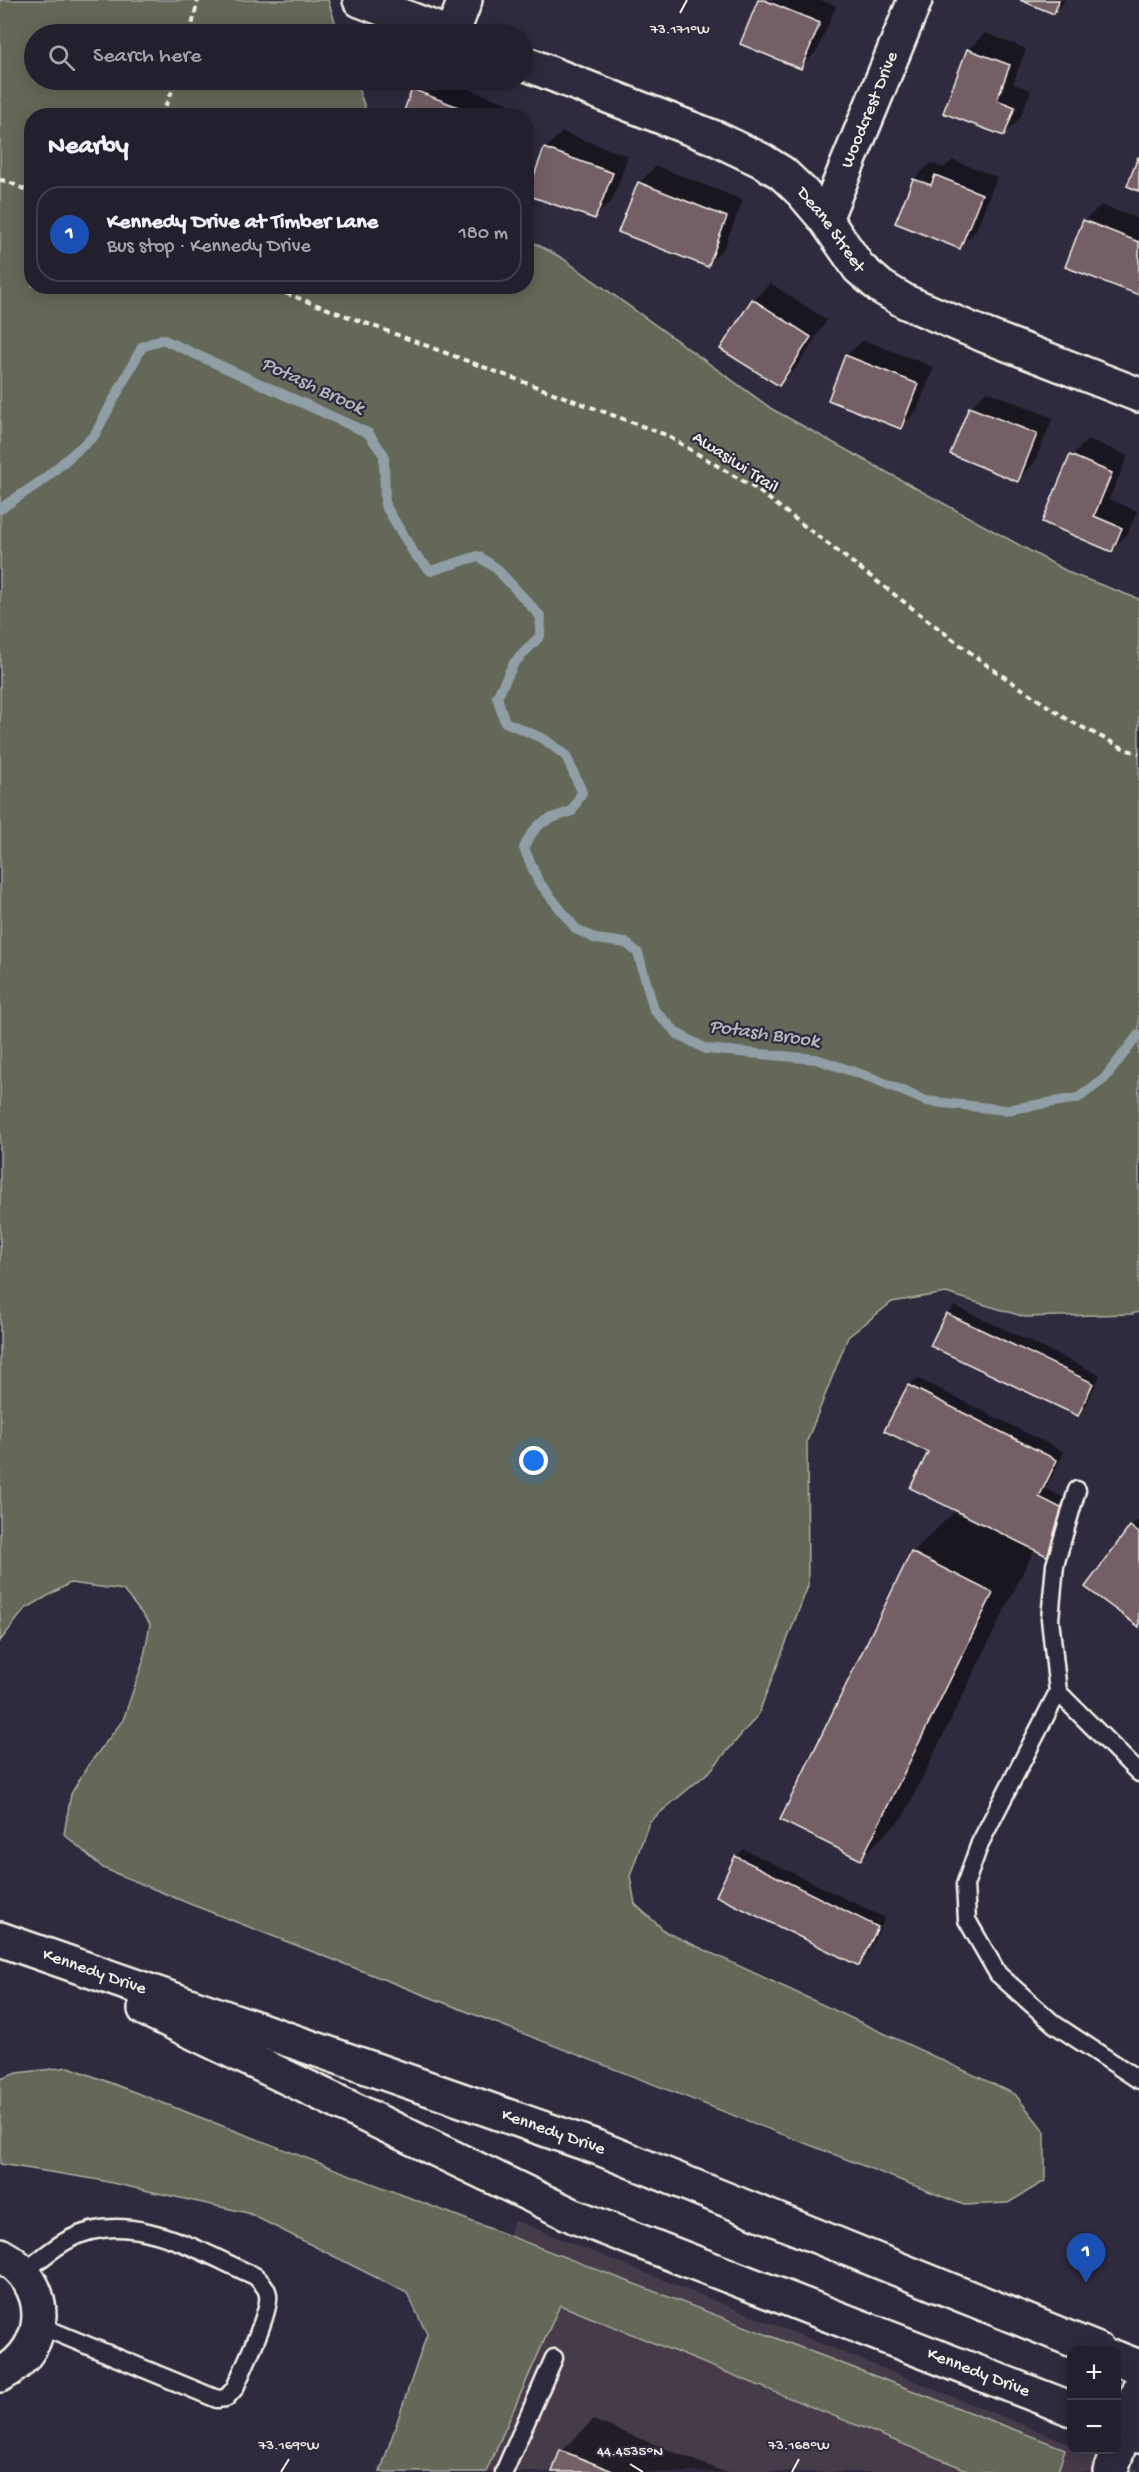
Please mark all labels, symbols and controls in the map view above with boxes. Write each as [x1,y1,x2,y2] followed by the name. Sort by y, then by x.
[649,21,710,39] text: 73.171°W
[24,24,534,90] search box
[45,41,78,74] icon: search
[93,44,201,70] text: Search here
[837,48,903,171] street label: Woodcrest Drive
[48,132,129,163] text: Nearby
[791,182,870,278] street label: Deane Street
[107,210,378,236] text: Kennedy Drive at Timber Lane
[65,223,74,246] text: 1
[459,223,508,246] text: 180 m
[107,236,311,259] text: Bus stop · Kennedy Drive
[257,353,369,422] water label: Potash Brook
[688,427,782,499] street label: Awasiwi Trail
[708,1016,822,1054] water label: Potash Brook
[519,1446,548,1475] your location
[40,1944,150,2000] street label: Kennedy Drive
[499,2104,609,2160] street label: Kennedy Drive
[1066,2234,1106,2283] pin: 1
[924,2343,1033,2402] street label: Kennedy Drive
[1067,2346,1121,2454] map controls
[1067,2346,1121,2400] button: +
[1067,2400,1121,2454] button: −
[258,2437,320,2455] text: 73.169°W
[767,2437,830,2455] text: 73.168°W
[597,2443,663,2461] text: 44.4535°N

